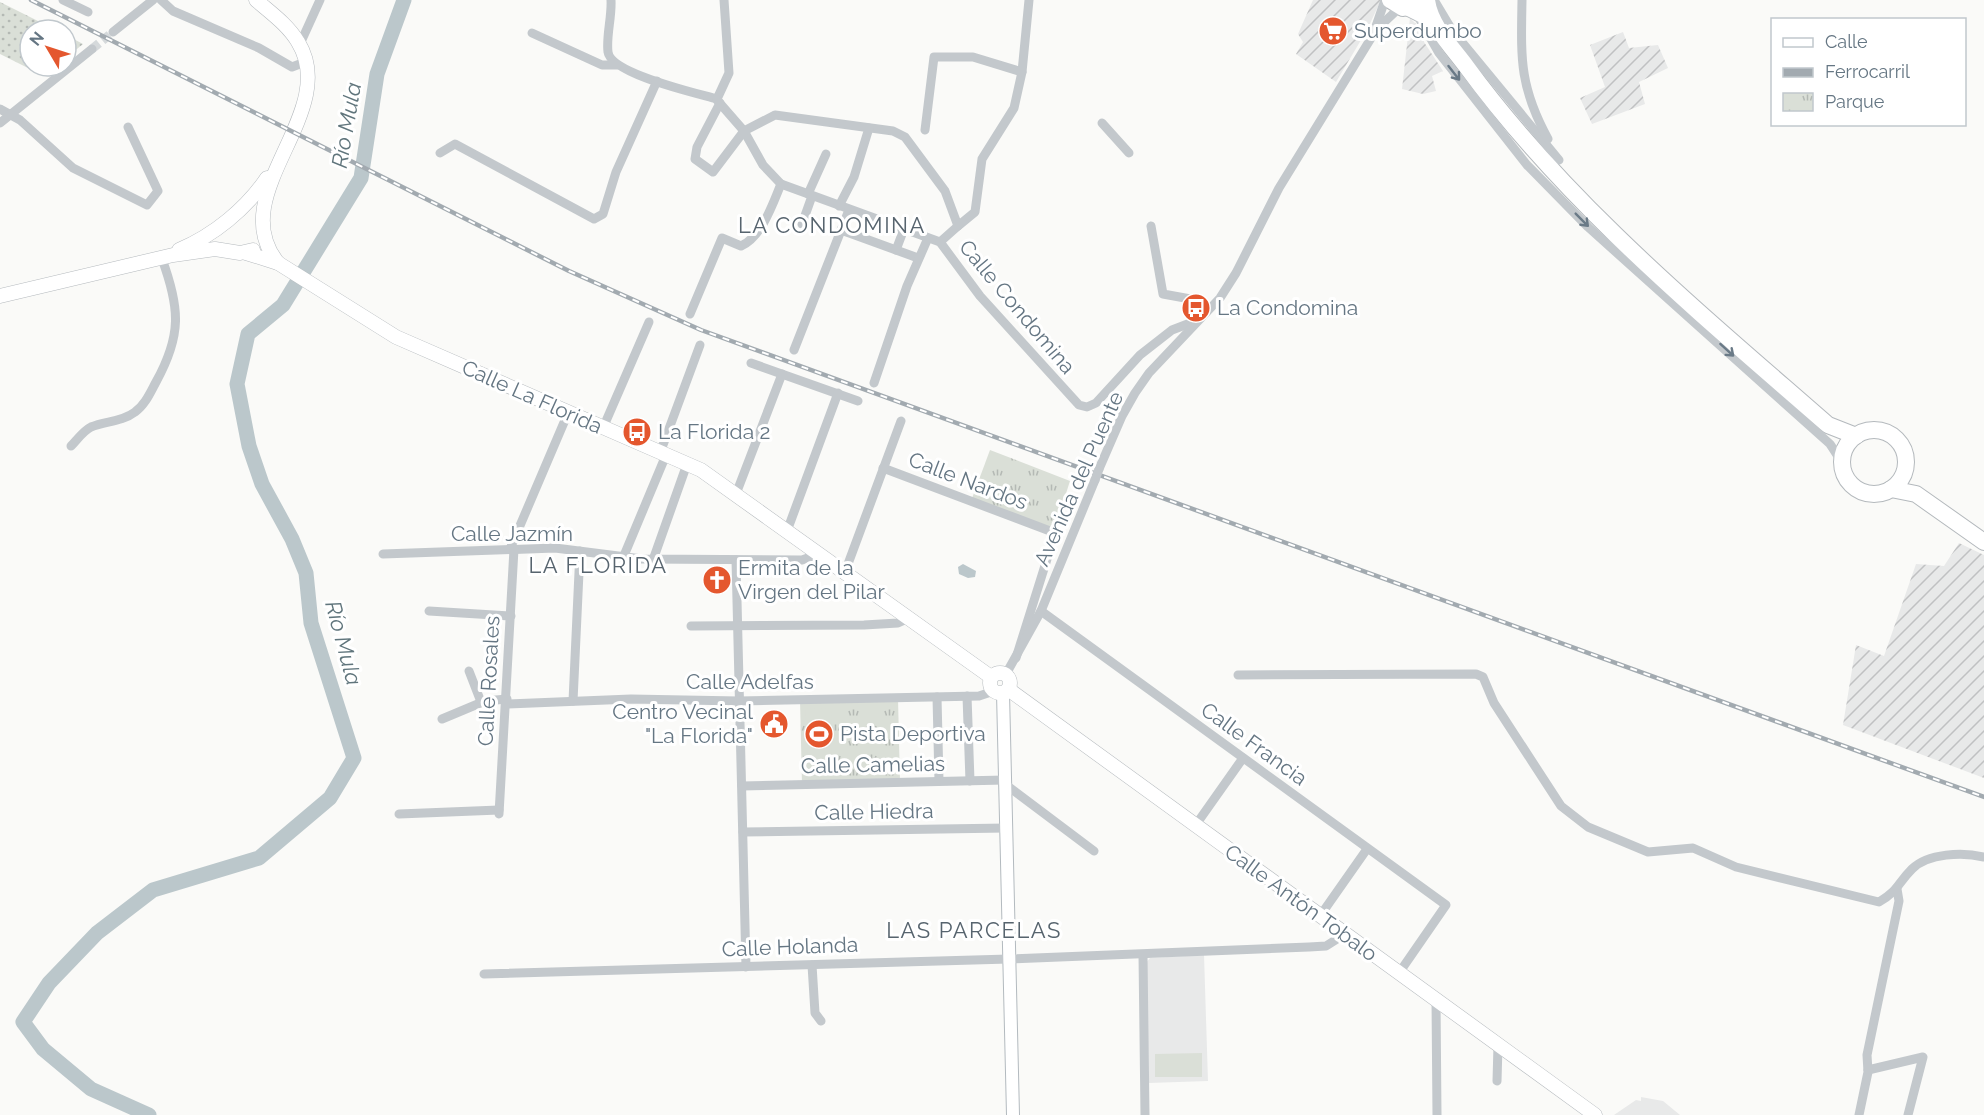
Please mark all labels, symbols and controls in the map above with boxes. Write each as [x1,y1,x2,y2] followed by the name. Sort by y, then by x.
[1317,15,1349,47] supermarket icon: Superdumbo
[18,18,78,78] north arrow
[1354,18,1482,43] place label: Superdumbo
[1771,18,1966,126] legend
[26,28,48,50] text: N
[1825,31,1868,52] text: Calle
[1825,61,1910,82] text: Ferrocarril
[1448,64,1461,80] one-way arrow
[326,80,366,170] water label: Río Mula
[1825,91,1885,112] text: Parque
[738,212,926,238] district label: LA CONDOMINA
[1574,213,1589,227] one-way arrow
[954,235,1081,379] street label: Calle Condomina
[1180,292,1212,324] bus stop icon: La Condomina
[1217,295,1358,320] place label: La Condomina
[1719,343,1734,357] one-way arrow
[458,354,606,439] street label: Calle La Florida
[1029,388,1128,570] street label: Avenida del Puente
[621,416,653,448] bus stop icon: La Florida 2
[658,419,770,444] place label: La Florida 2
[905,446,1031,515] street label: Calle Nardos
[451,521,573,546] street label: Calle Jazmín
[528,552,668,578] district label: LA FLORIDA
[738,555,885,604] place label: Ermita de la Virgen del Pilar
[701,564,733,596] church icon: Ermita de la Virgen del Pilar
[320,598,368,688] water label: Río Mula
[473,615,504,747] street label: Calle Rosales
[686,669,814,694] street label: Calle Adelfas
[1196,697,1312,790] street label: Calle Francia
[612,699,753,748] place label: Centro Vecinal "La Florida"
[758,708,790,740] public building icon: Centro Vecinal "La Florida"
[803,718,835,750] sports icon: Pista Deportiva
[840,721,986,746] place label: Pista Deportiva
[801,751,945,778] street label: Calle Camelias
[814,798,934,825] street label: Calle Hiedra
[1220,839,1382,966] street label: Calle Antón Tobalo
[886,917,1062,943] district label: LAS PARCELAS
[721,932,859,961] street label: Calle Holanda

